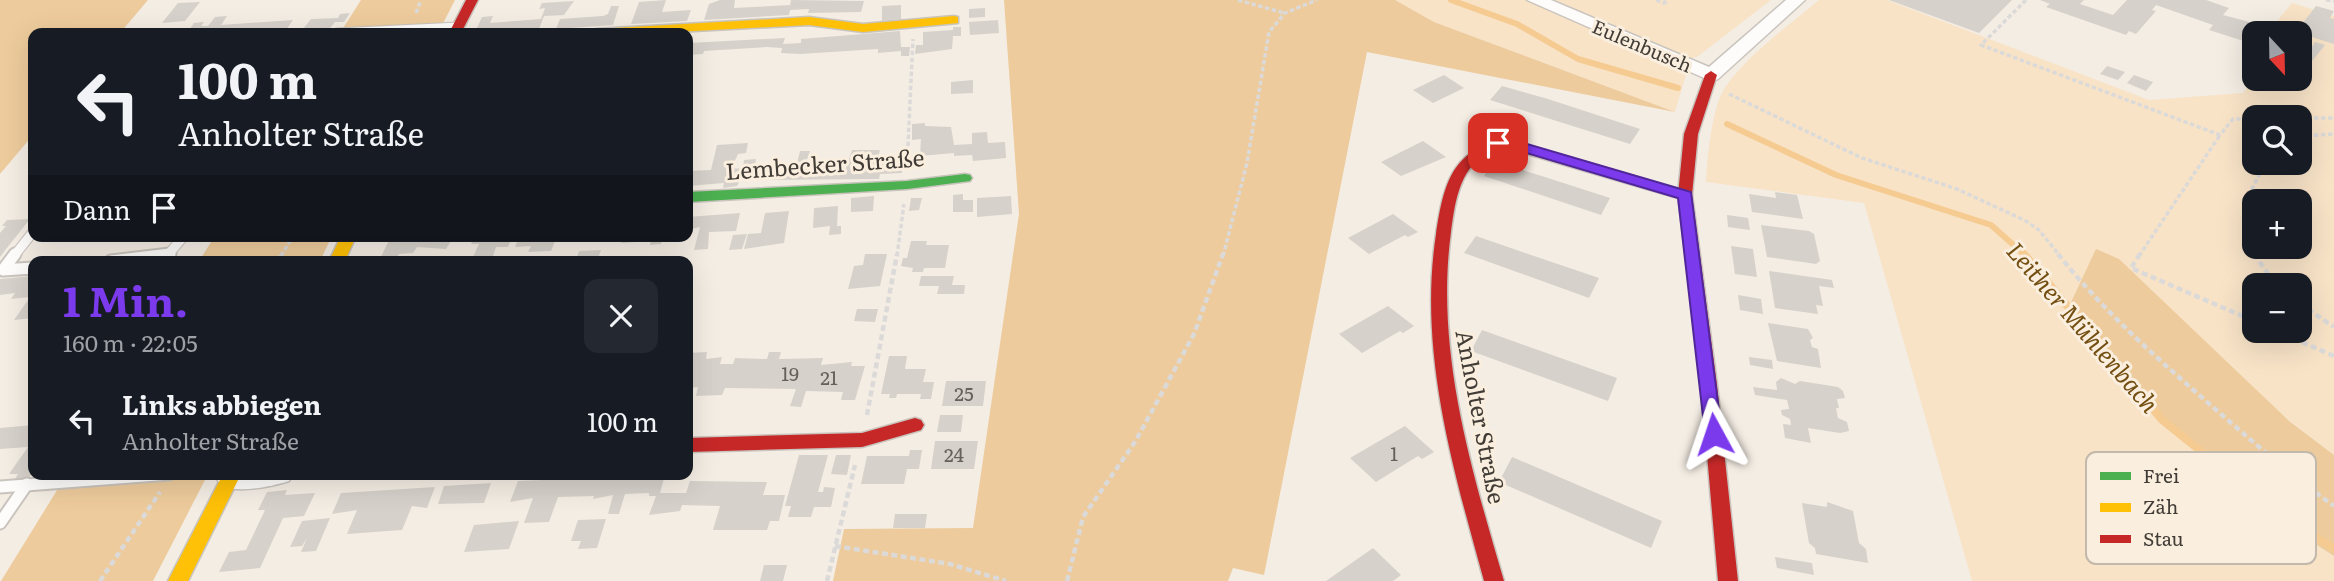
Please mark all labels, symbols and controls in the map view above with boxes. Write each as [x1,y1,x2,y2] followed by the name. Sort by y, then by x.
[1588,12,1697,79] street label: Eulenbusch
[2242,21,2312,91] north arrow
[2242,21,2312,343] map controls
[178,41,317,114] text: 100 m
[63,56,154,147] icon: left
[2242,105,2312,175] button: search
[178,108,424,156] text: Anholter Straße
[1468,113,1528,173] pin
[1479,124,1517,162] icon: arrive
[724,139,925,187] street label: Lembecker Straße
[63,189,131,228] text: Dann
[145,189,183,227] icon: arrive
[2242,189,2312,259] button: +
[2000,233,2168,419] water label: Leither Mühlenbach
[63,268,188,330] text: 1 Min.
[2242,273,2312,343] button: −
[584,279,658,353] button: close
[63,325,198,359] text: 160 m · 22:05
[1448,327,1516,507] street label: Anholter Straße
[781,359,799,387] house number: 19
[820,363,838,391] house number: 21
[954,379,974,407] house number: 25
[122,384,321,423] text: Links abbiegen
[1677,397,1751,471] position arrow
[587,401,658,440] text: 100 m
[63,402,101,440] icon: left
[122,423,299,457] text: Anholter Straße
[1390,439,1398,467] house number: 1
[944,440,965,468] house number: 24
[2086,452,2316,564] legend
[2143,461,2179,489] text: Frei
[2143,492,2178,520] text: Zäh
[2143,524,2183,552] text: Stau

